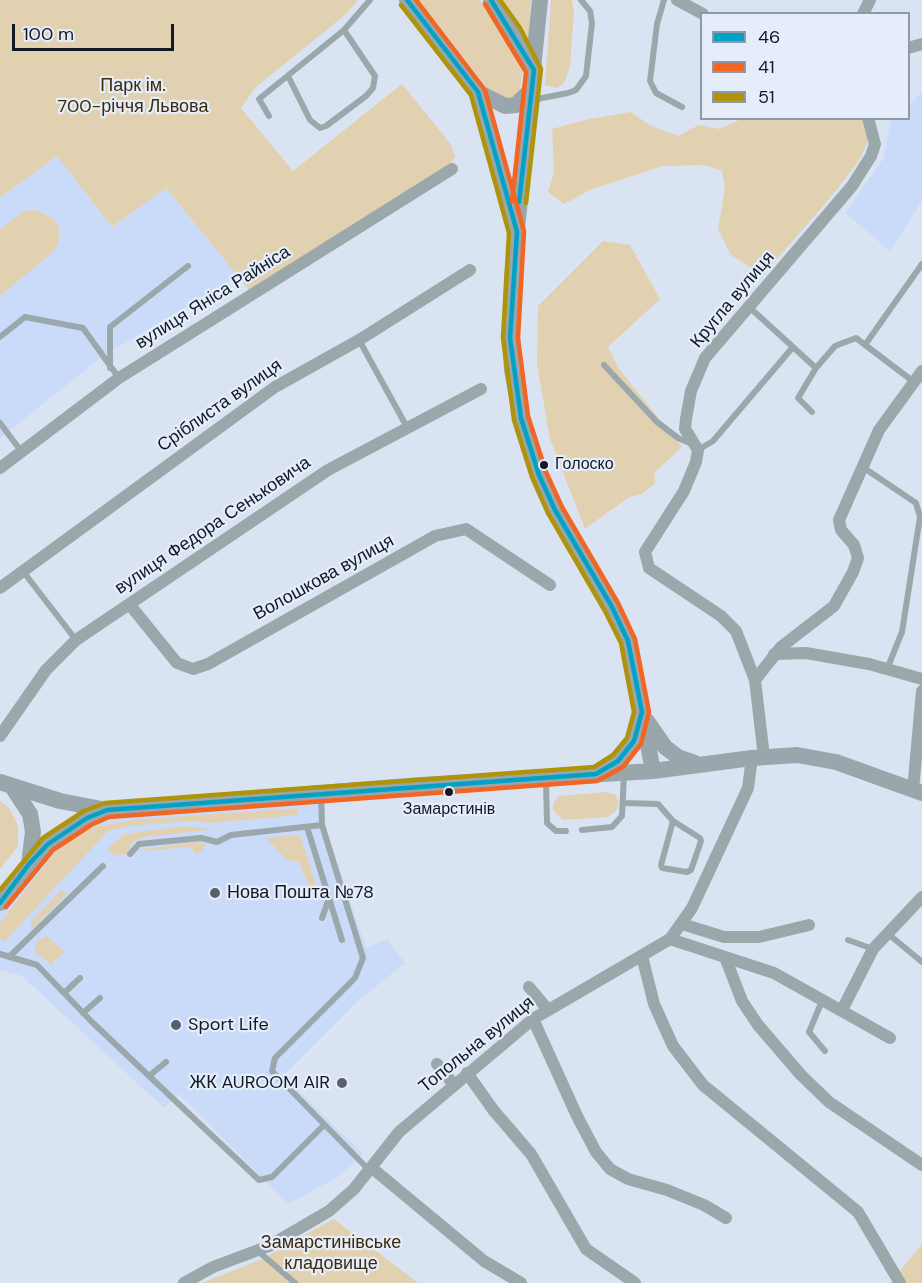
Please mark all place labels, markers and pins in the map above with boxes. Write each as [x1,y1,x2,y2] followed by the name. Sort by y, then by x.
[555,455,614,475] place label: Голоско
[538,459,550,471] marker: Голоско
[443,786,455,798] marker: Замарстинів
[403,800,495,820] place label: Замарстинів
[227,882,374,904] place label: Нова Пошта №78
[208,886,222,900] marker: Нова Пошта №78
[188,1014,269,1036] place label: Sport Life
[169,1018,183,1032] marker: Sport Life
[190,1072,330,1094] place label: ЖК AUROOM AIR
[335,1076,349,1090] marker: ЖК AUROOM AIR

